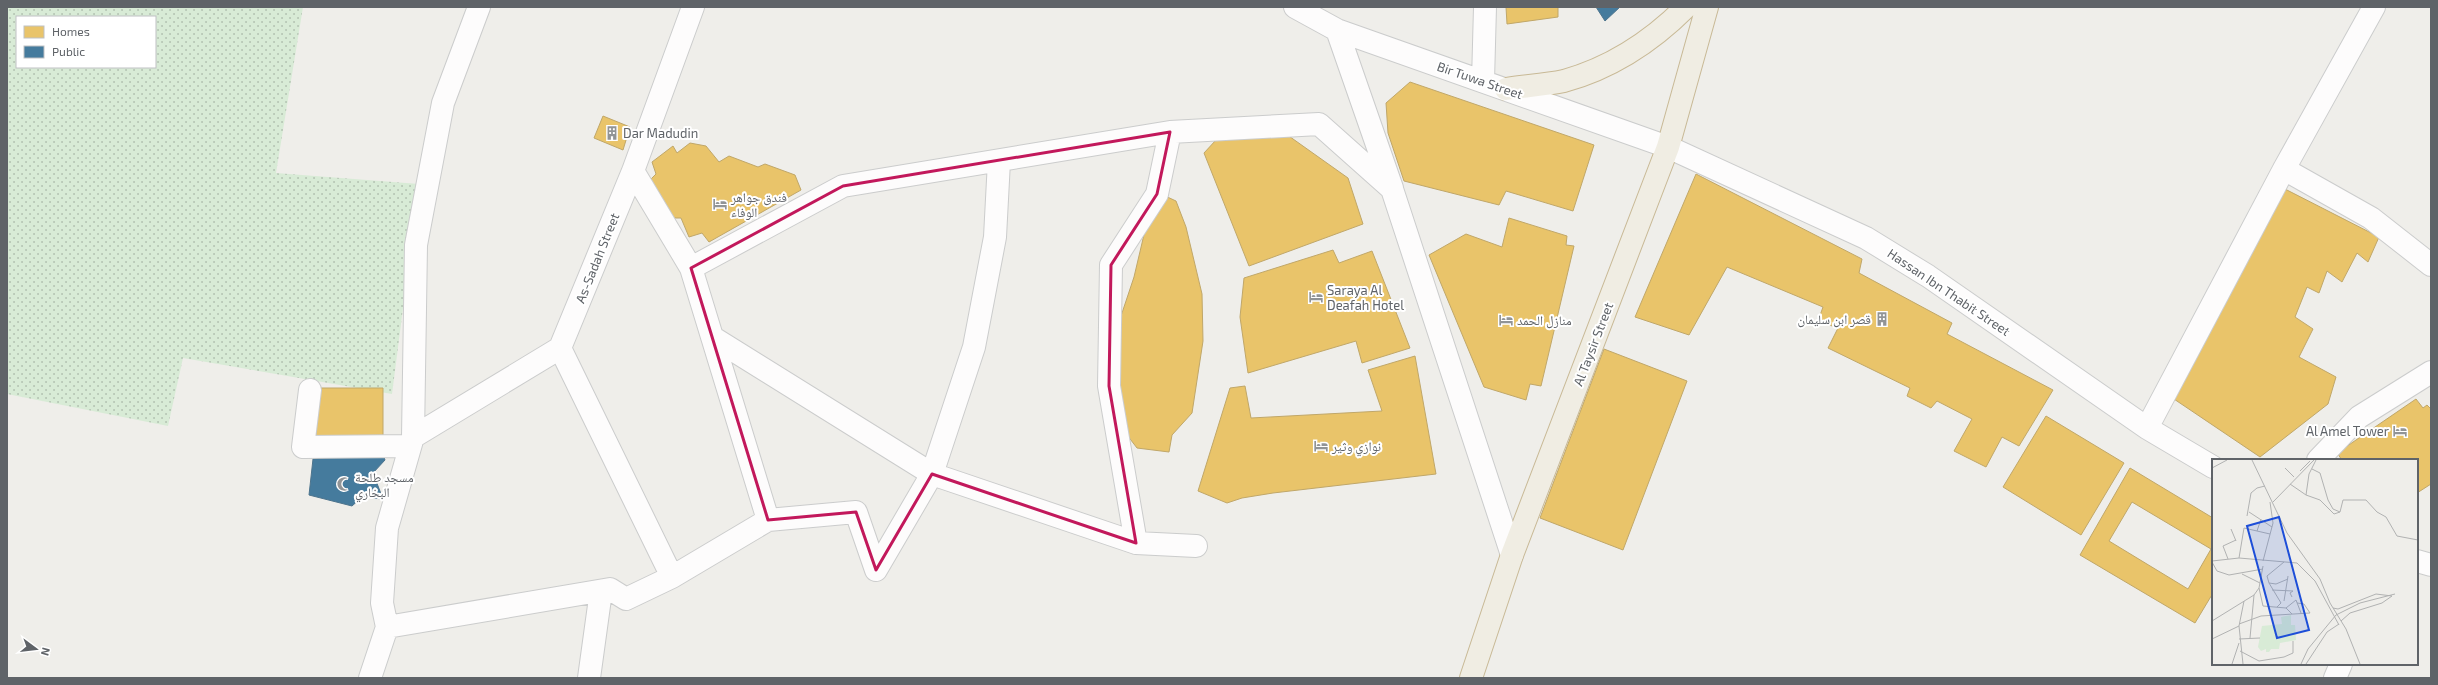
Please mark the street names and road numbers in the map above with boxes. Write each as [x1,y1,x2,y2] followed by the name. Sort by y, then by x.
[1435,58,1525,102] street label: Bir Tuwa Street
[572,210,622,305] street label: As-Sadah Street
[1885,245,2013,339] street label: Hassan Ibn Thabit Street
[1570,300,1616,388] street label: Al Taysir Street

